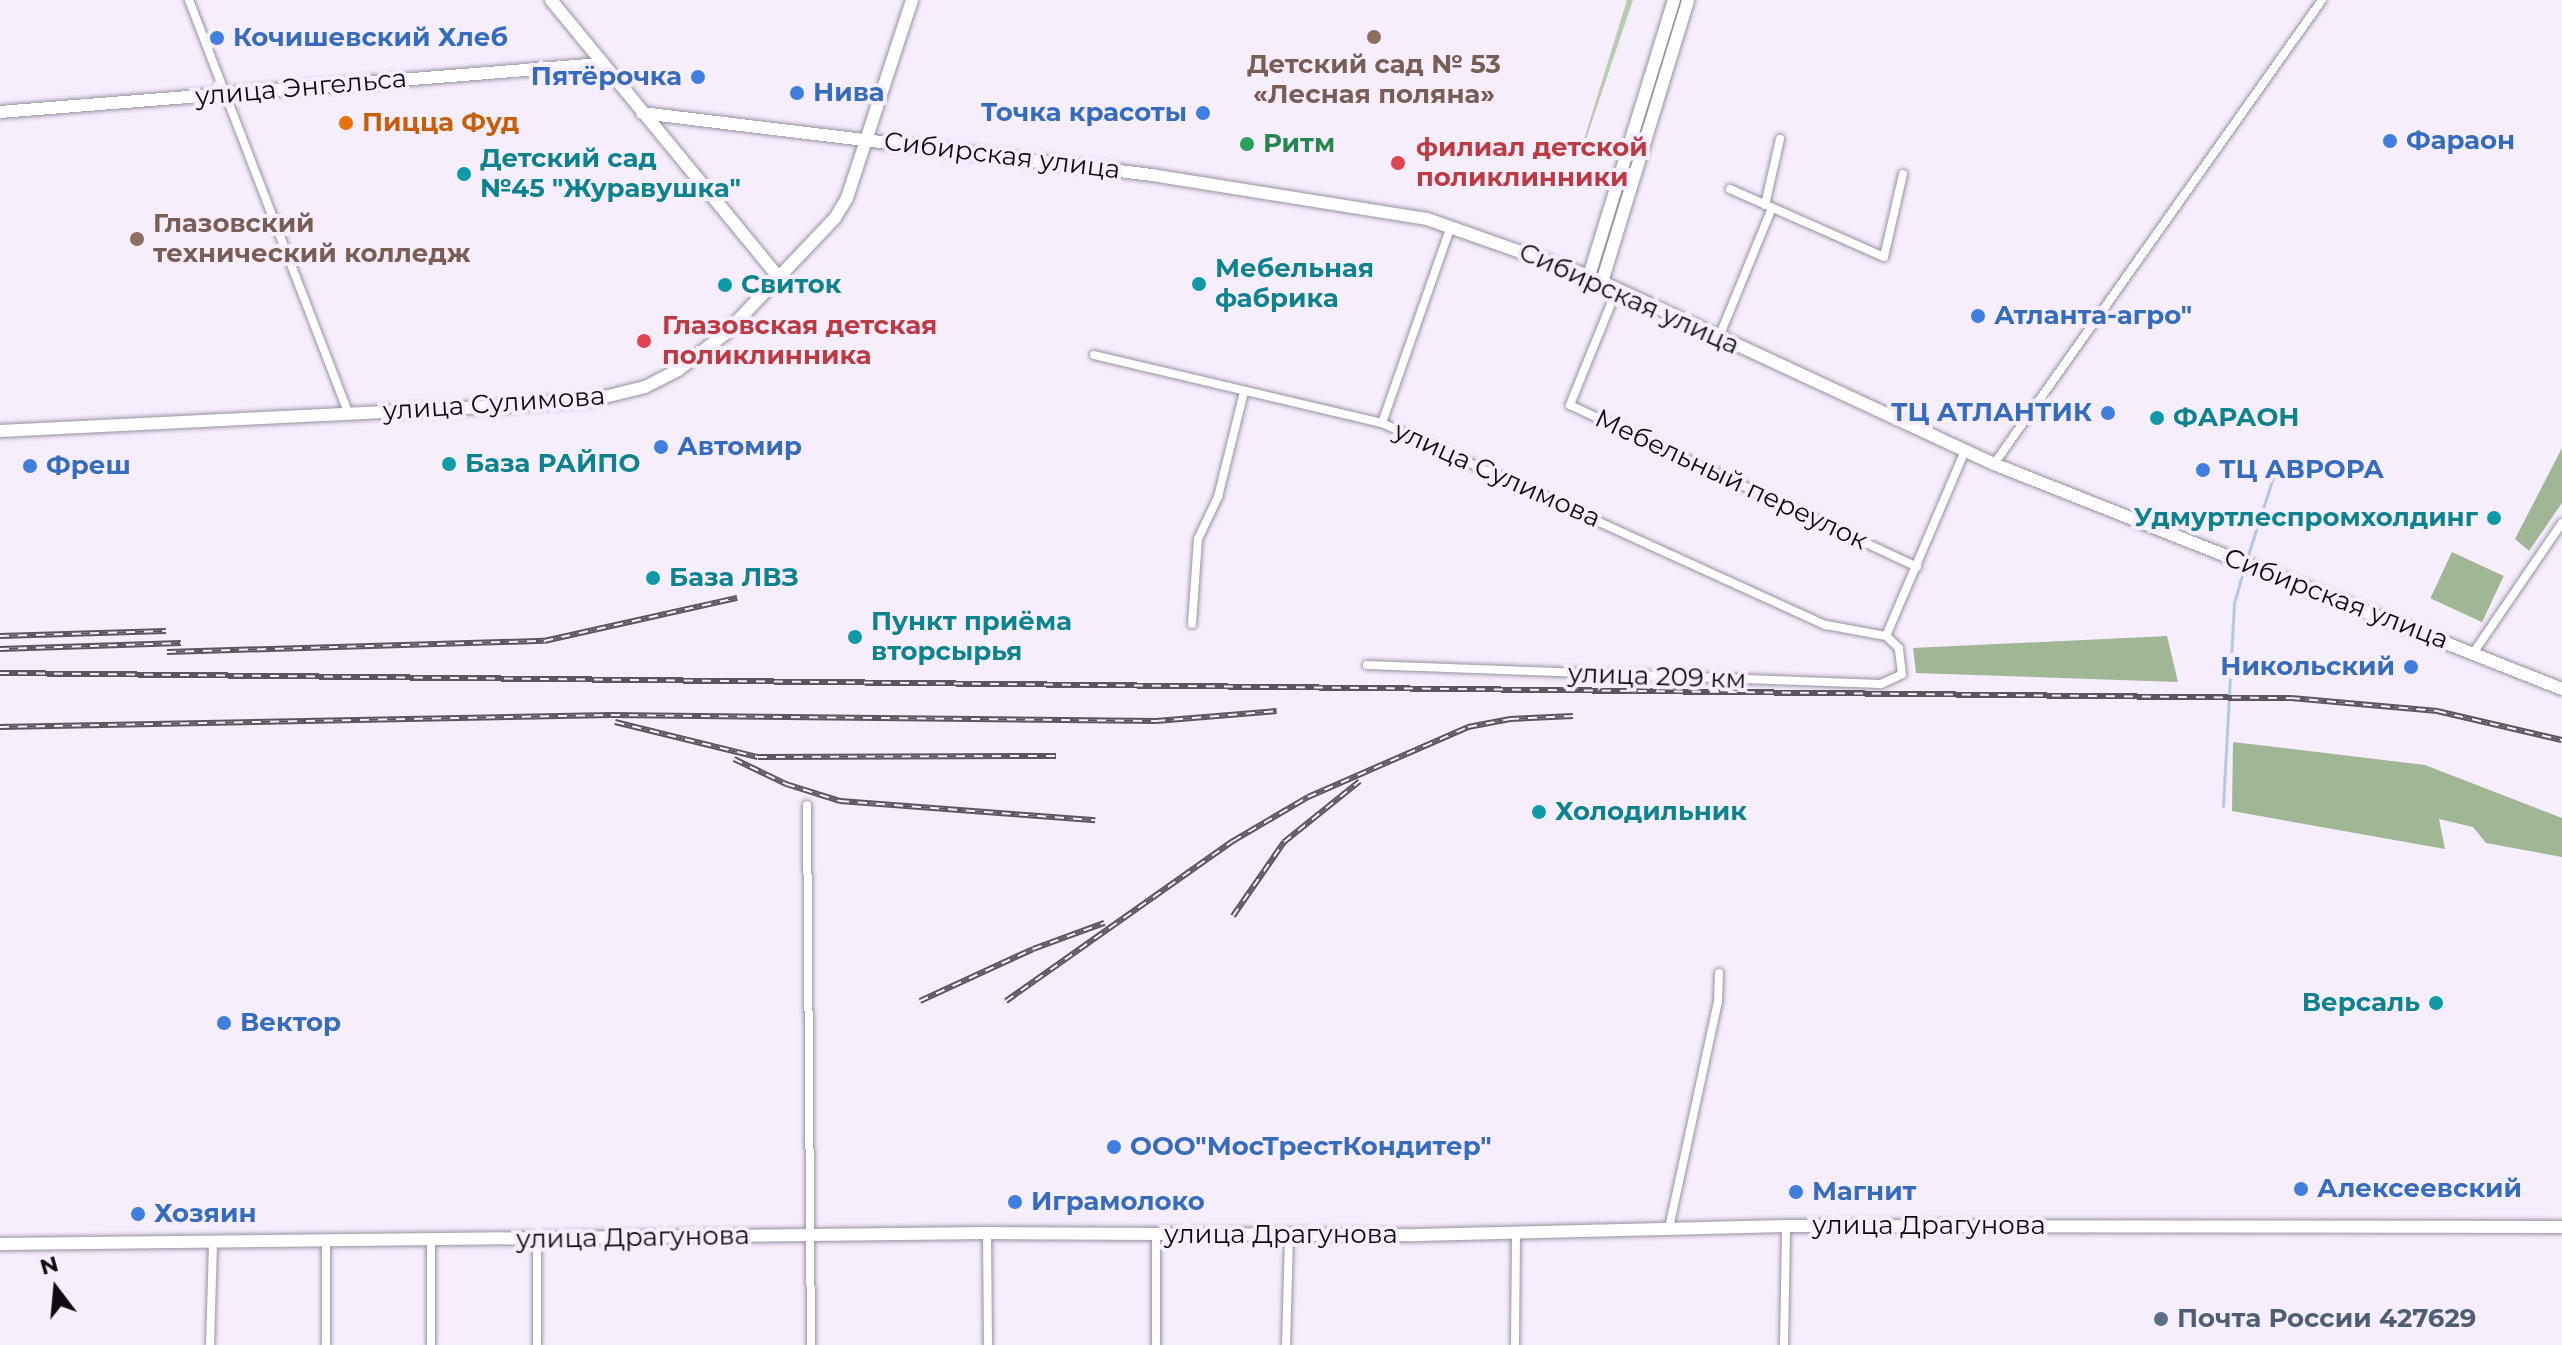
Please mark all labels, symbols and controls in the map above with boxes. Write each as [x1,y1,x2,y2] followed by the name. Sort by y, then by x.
[233,22,508,54] place label: Кочишевский Хлеб
[1365,28,1383,46] marker: Детский сад № 53 «Лесная поляна»
[208,29,226,47] marker: Кочишевский Хлеб
[1247,49,1501,110] place label: Детский сад № 53 «Лесная поляна»
[531,61,682,93] place label: Пятёрочка
[194,63,408,113] street label: улица Энгельса
[689,68,707,86] marker: Пятёрочка
[813,77,885,109] place label: Нива
[788,84,806,102] marker: Нива
[981,97,1187,129] place label: Точка красоты
[1194,104,1212,122] marker: Точка красоты
[362,107,519,139] place label: Пицца Фуд
[337,114,355,132] marker: Пицца Фуд
[2406,125,2515,157] place label: Фараон
[882,126,1122,186] street label: Сибирская улица
[1263,128,1335,160] place label: Ритм
[1416,132,1648,194] place label: филиал детской поликлинники
[2381,132,2399,150] marker: Фараон
[1238,135,1256,153] marker: Ритм
[480,143,741,204] place label: Детский сад №45 "Журавушка"
[1387,152,1409,174] marker: филиал детской поликлинники
[455,165,473,183] marker: Детский сад №45 "Журавушка"
[153,208,470,270] place label: Глазовский технический колледж
[128,230,146,248] marker: Глазовский технический колледж
[1514,236,1744,362] street label: Сибирская улица
[1215,253,1374,314] place label: Мебельная фабрика
[741,269,842,301] place label: Свиток
[1190,275,1208,293] marker: Мебельная фабрика
[716,276,734,294] marker: Свиток
[1994,300,2192,332] place label: Атланта-агро"
[1969,307,1987,325] marker: Атланта-агро"
[662,310,937,372] place label: Глазовская детская поликлинника
[633,330,655,352] marker: Глазовская детская поликлинника
[382,381,606,427] street label: улица Сулимова
[1891,397,2092,429] place label: ТЦ АТЛАНТИК
[2173,402,2300,434] place label: ФАРАОН
[1590,403,1872,557] street label: Мебельный переулок
[2099,404,2117,422] marker: ТЦ АТЛАНТИК
[2148,409,2166,427] marker: ФАРАОН
[1389,415,1605,535] street label: улица Сулимова
[677,431,802,463] place label: Автомир
[652,438,670,456] marker: Автомир
[465,448,640,480] place label: База РАЙПО
[46,450,131,482] place label: Фреш
[2219,454,2384,486] place label: ТЦ АВРОРА
[440,455,458,473] marker: База РАЙПО
[21,457,39,475] marker: Фреш
[2194,461,2212,479] marker: ТЦ АВРОРА
[2134,502,2478,534] place label: Удмуртлеспромхолдинг
[2485,509,2503,527] marker: Удмуртлеспромхолдинг
[2219,542,2453,656] street label: Сибирская улица
[669,562,799,594] place label: База ЛВЗ
[644,569,662,587] marker: База ЛВЗ
[871,606,1072,668] place label: Пункт приёма вторсырья
[846,628,864,646] marker: Пункт приёма вторсырья
[2220,651,2395,683] place label: Никольский
[1567,658,1747,696] street label: улица 209 км
[2402,658,2420,676] marker: Никольский
[1555,796,1747,828] place label: Холодильник
[1530,803,1548,821] marker: Холодильник
[2302,987,2420,1019] place label: Версаль
[2427,994,2445,1012] marker: Версаль
[240,1007,341,1039] place label: Вектор
[215,1014,233,1032] marker: Вектор
[1130,1131,1492,1163] place label: ООО"МосТрестКондитер"
[1105,1138,1123,1156] marker: ООО"МосТрестКондитер"
[2317,1173,2522,1205] place label: Алексеевский
[1812,1176,1917,1208] place label: Магнит
[2292,1180,2310,1198] marker: Алексеевский
[1787,1183,1805,1201] marker: Магнит
[1031,1186,1205,1218] place label: Играмолоко
[1006,1193,1024,1211] marker: Играмолоко
[154,1198,256,1230] place label: Хозяин
[129,1205,147,1223] marker: Хозяин
[1812,1210,2046,1242] street label: улица Драгунова
[1164,1219,1398,1251] street label: улица Драгунова
[516,1220,750,1256] street label: улица Драгунова
[16,1249,96,1329] north arrow
[37,1250,62,1281] text: N
[2177,1303,2476,1335] place label: Почта России 427629
[2152,1310,2170,1328] marker: Почта России 427629

